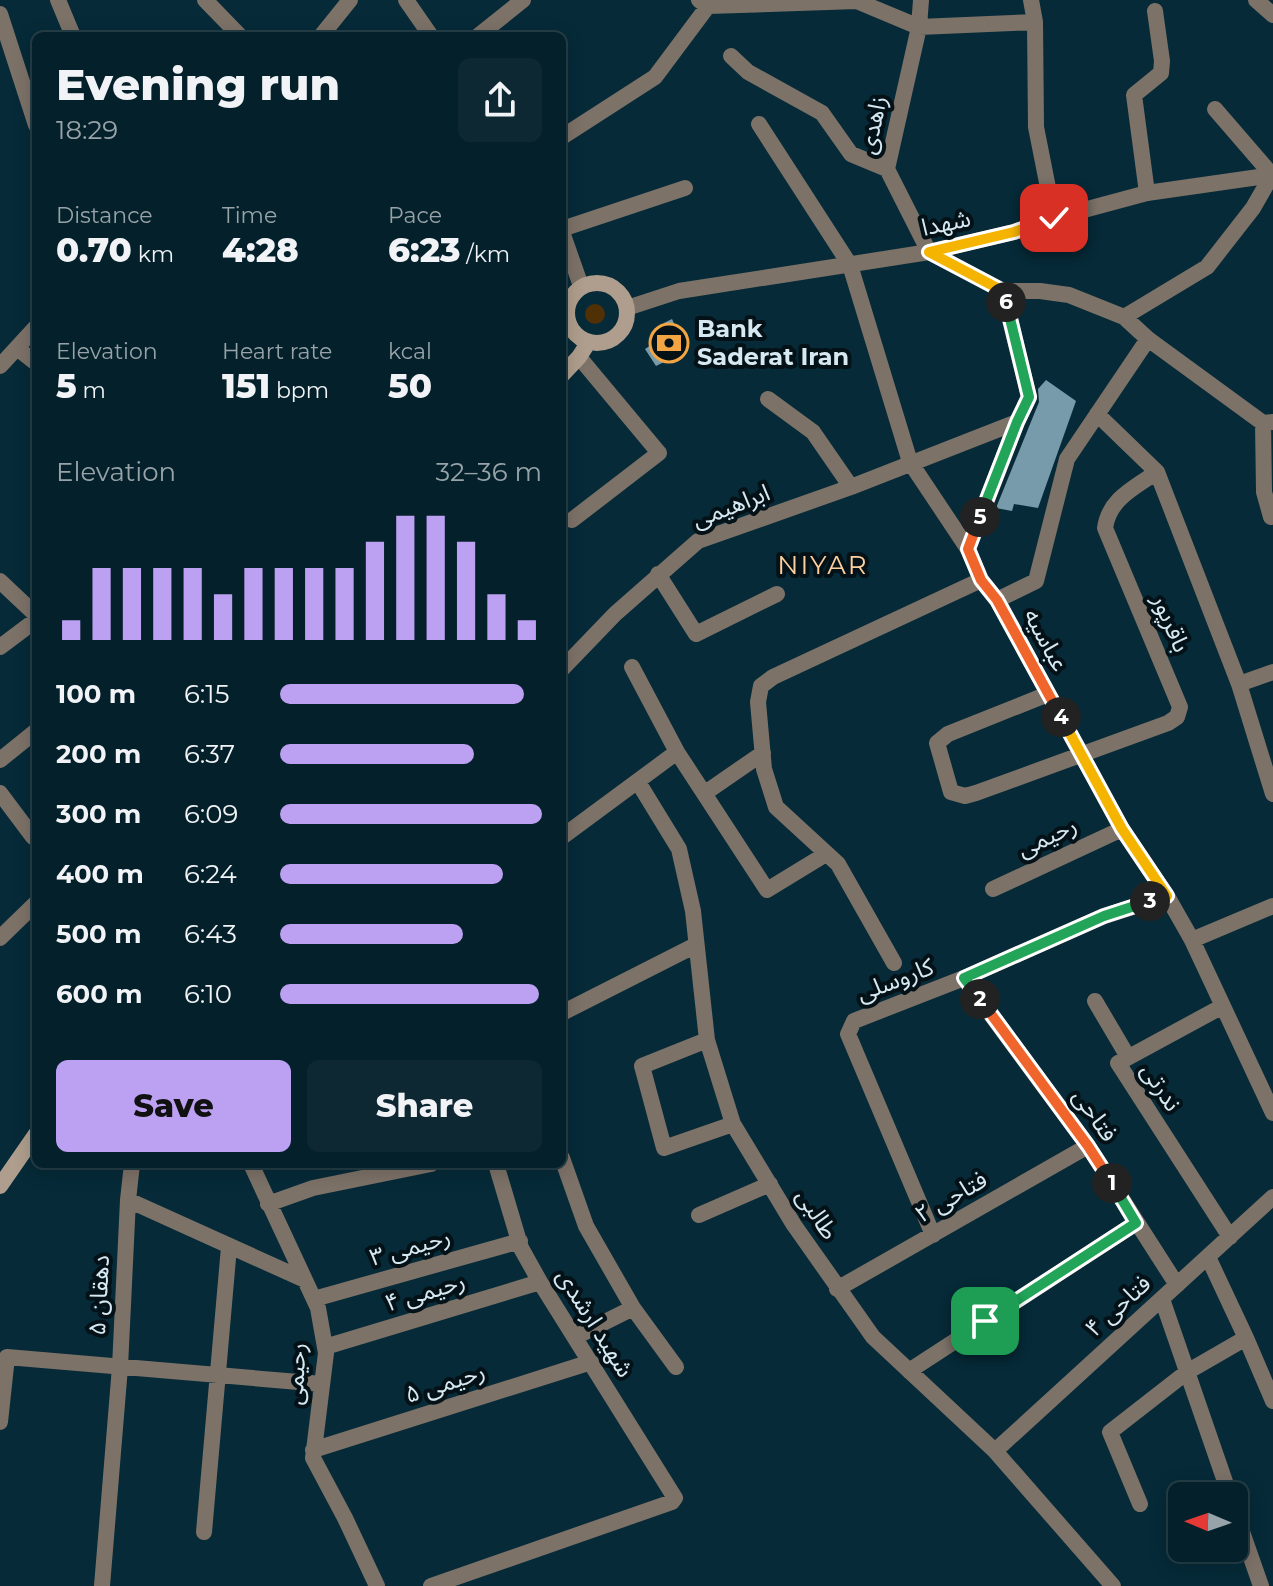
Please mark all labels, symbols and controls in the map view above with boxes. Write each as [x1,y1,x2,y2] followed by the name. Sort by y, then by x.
[56,57,340,111] text: Evening run
[458,58,542,142] button: share
[852,93,893,157] street label: زاهدی
[56,114,118,146] text: 18:29
[1020,184,1088,252] pin
[1032,196,1076,240] icon: check
[56,202,153,229] text: Distance
[222,202,277,229] text: Time
[388,202,442,229] text: Pace
[919,203,973,242] street label: شهدا
[56,229,132,271] text: 0.70
[222,229,299,271] text: 4:28
[388,229,461,271] text: 6:23
[132,241,174,268] text: km
[461,241,510,268] text: /km
[986,282,1026,322] pin: 6
[999,288,1013,315] text: 6
[697,314,849,371] place label: Bank Saderat Iran
[648,322,690,364] bank icon: Bank Saderat Iran
[56,338,158,365] text: Elevation
[222,338,332,365] text: Heart rate
[388,338,432,365] text: kcal
[56,365,77,407] text: 5
[222,365,270,407] text: 151
[388,365,432,407] text: 50
[77,377,106,404] text: m
[270,377,329,404] text: bpm
[56,456,176,488] text: Elevation
[436,456,542,488] text: 32–36 m
[688,477,774,534] street label: ابراهیمی
[960,497,1000,537] pin: 5
[973,503,987,530] text: 5
[777,549,869,581] district label: NIYAR
[1145,588,1197,657] street label: باقرپور
[1018,603,1075,676] street label: عباسیه
[56,678,136,710] text: 100 m
[184,678,229,710] text: 6:15
[1041,697,1081,737] pin: 4
[1053,703,1069,730] text: 4
[56,738,141,770] text: 200 m
[184,738,235,770] text: 6:37
[56,798,141,830] text: 300 m
[184,798,238,830] text: 6:09
[1012,810,1081,863] street label: رحیمی
[56,858,144,890] text: 400 m
[184,858,237,890] text: 6:24
[1130,881,1170,921] pin: 3
[1143,887,1157,914] text: 3
[56,918,141,950] text: 500 m
[184,918,237,950] text: 6:43
[852,951,938,1007] street label: کاروسلی
[56,978,143,1010] text: 600 m
[184,978,232,1010] text: 6:10
[960,979,1000,1019] pin: 2
[974,985,986,1012] text: 2
[1135,1057,1188,1116] street label: ندرتی
[56,1060,291,1152] button: Save
[307,1060,542,1152] button: Share
[1067,1082,1124,1147] street label: فتاحی
[1092,1163,1132,1203] pin: 1
[910,1164,992,1229] street label: فتاحی ۲
[1108,1169,1116,1196] text: 1
[790,1183,845,1245] street label: طالبی
[366,1221,454,1272] street label: رحیمی ۳
[82,1254,115,1336] street label: دهقان ۵
[551,1263,640,1382] street label: شهید ارشدی
[381,1266,469,1317] street label: رحیمی ۴
[1079,1269,1157,1343] street label: فتاحی ۴
[951,1287,1019,1355] pin
[963,1299,1007,1343] icon: arrive
[279,1342,312,1406] street label: رحیمی
[401,1356,489,1409] street label: رحیمی ۵
[1168,1482,1248,1562] north arrow
[1168,1482,1248,1562] map controls

